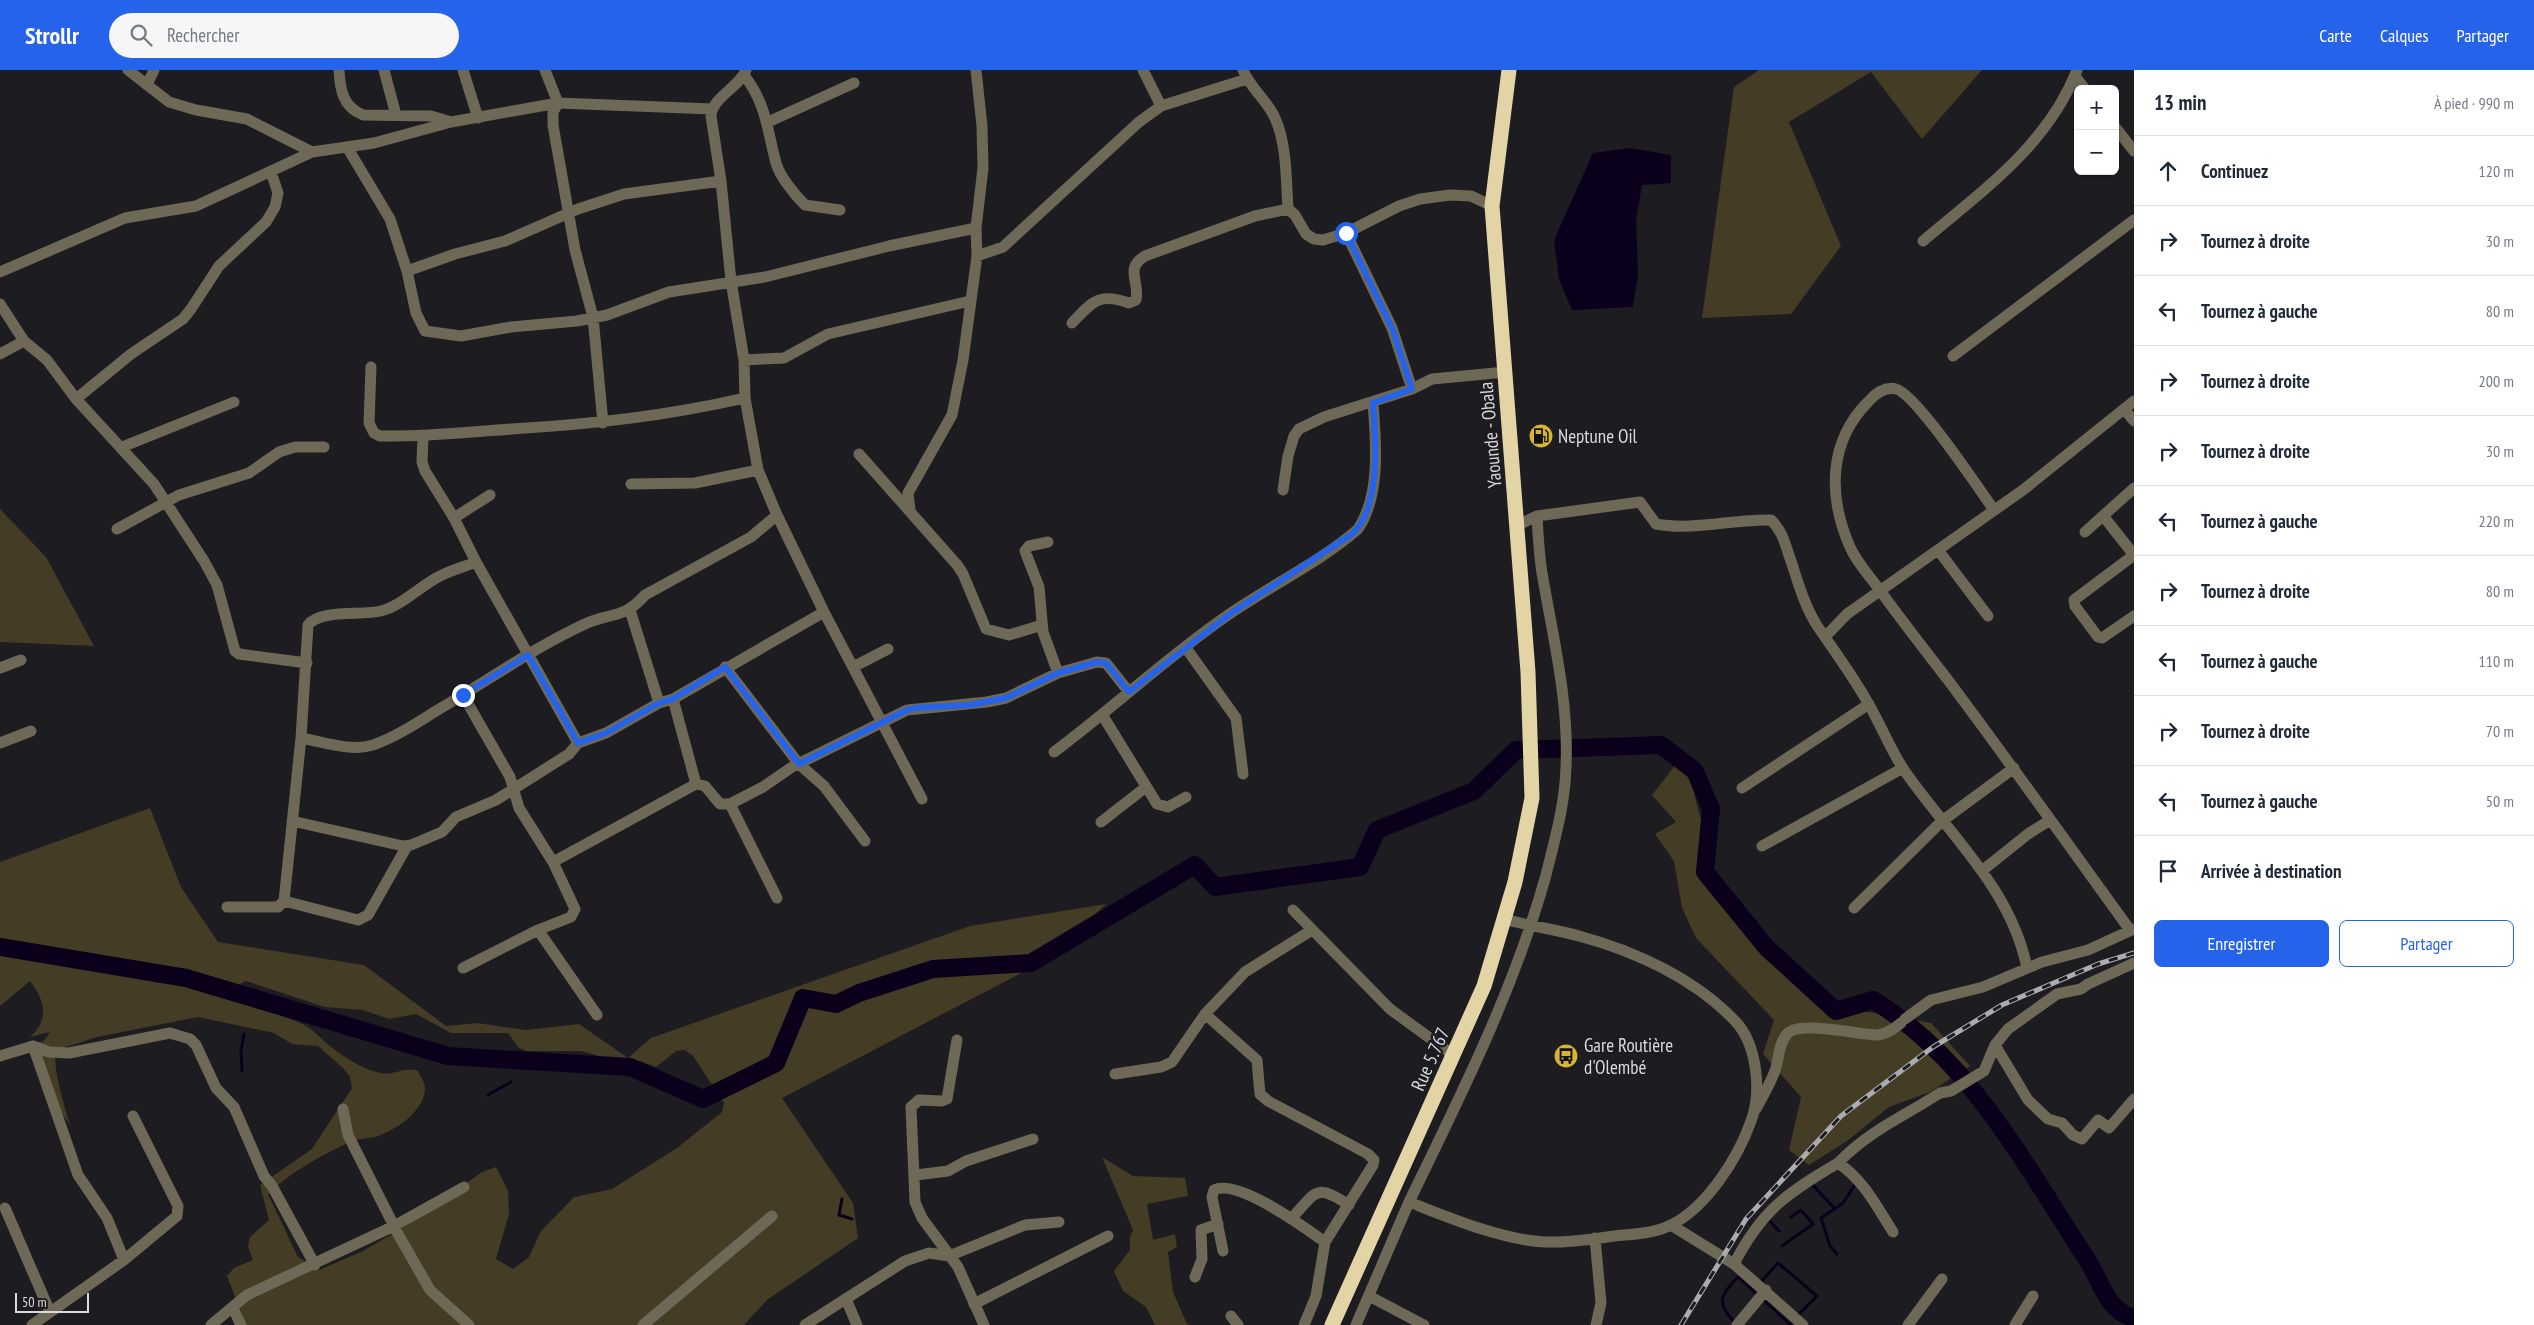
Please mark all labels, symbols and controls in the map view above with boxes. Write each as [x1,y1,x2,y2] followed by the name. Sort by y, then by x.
[109,13,459,58] search box
[25,20,79,51] text: Strollr
[127,21,155,49] icon: search
[167,23,239,47] text: Rechercher
[2319,24,2352,47] text: Carte
[2380,24,2429,47] text: Calques
[2457,24,2509,47] text: Partager
[2074,85,2119,175] map controls
[2074,85,2119,130] button: +
[2154,89,2206,116] text: 13 min
[2434,93,2514,113] text: À pied · 990 m
[2074,130,2119,175] button: −
[2154,157,2182,185] icon: ahead
[2201,159,2268,183] text: Continuez
[2479,161,2514,181] text: 120 m
[1335,222,1358,245] route start
[2154,227,2182,255] icon: right
[2201,229,2310,253] text: Tournez à droite
[2486,231,2514,251] text: 30 m
[2154,297,2182,325] icon: left
[2201,299,2318,323] text: Tournez à gauche
[2486,301,2514,321] text: 80 m
[2154,367,2182,395] icon: right
[2201,369,2310,393] text: Tournez à droite
[2479,371,2514,391] text: 200 m
[1473,381,1507,489] street label: Yaounde - Obala
[1528,423,1554,449] fuel station icon: Neptune Oil
[1558,424,1638,448] place label: Neptune Oil
[2154,437,2182,465] icon: right
[2201,439,2310,463] text: Tournez à droite
[2486,441,2514,461] text: 30 m
[2154,507,2182,535] icon: left
[2201,509,2318,533] text: Tournez à gauche
[2479,511,2514,531] text: 220 m
[2154,577,2182,605] icon: right
[2201,579,2310,603] text: Tournez à droite
[2486,581,2514,601] text: 80 m
[2154,647,2182,675] icon: left
[2201,649,2318,673] text: Tournez à gauche
[2479,651,2514,671] text: 110 m
[452,684,475,707] route end
[2154,717,2182,745] icon: right
[2201,719,2310,743] text: Tournez à droite
[2486,721,2514,741] text: 70 m
[2154,787,2182,815] icon: left
[2201,789,2318,813] text: Tournez à gauche
[2486,791,2514,811] text: 50 m
[2154,857,2182,885] icon: arrive
[2201,859,2342,883] text: Arrivée à destination
[2154,920,2329,967] button: Enregistrer
[2339,920,2514,967] button: Partager
[1405,1024,1455,1094] street label: Rue 5.767
[1584,1033,1673,1079] place label: Gare Routière d'Olembé
[1553,1043,1579,1069] bus stop icon: Gare Routière d'Olembé
[15,1290,89,1313] scale bar
[22,1293,47,1311] text: 50 m

